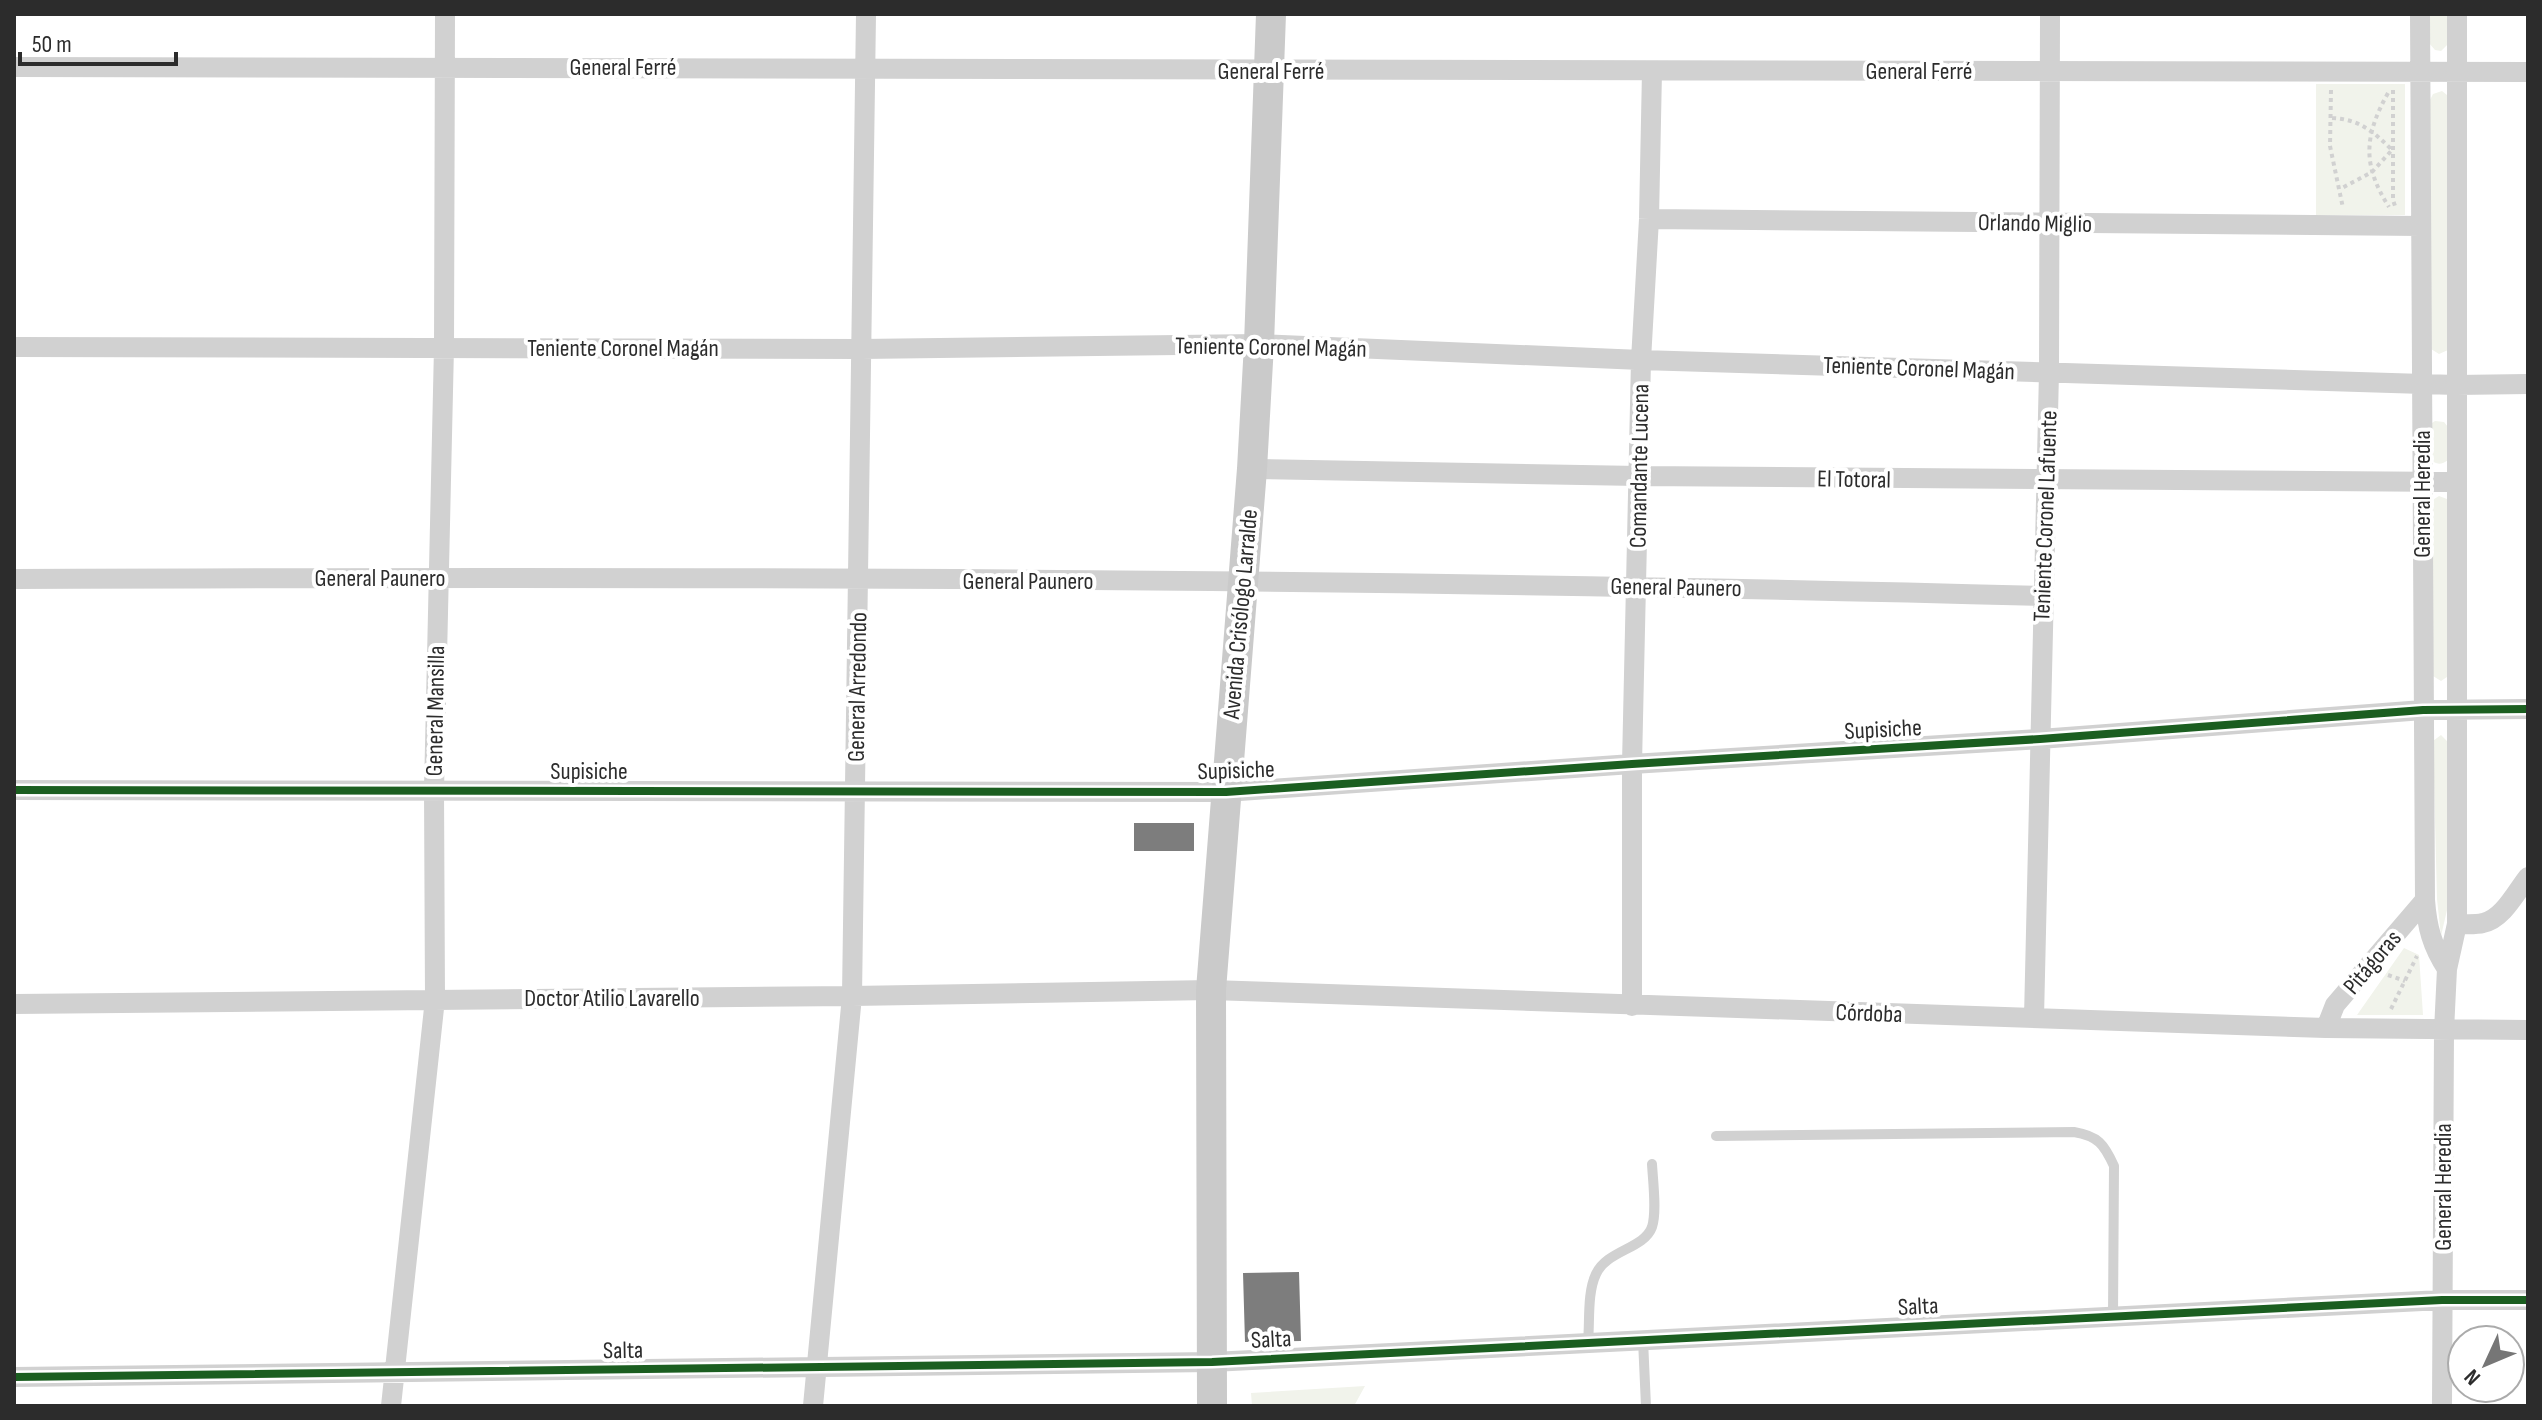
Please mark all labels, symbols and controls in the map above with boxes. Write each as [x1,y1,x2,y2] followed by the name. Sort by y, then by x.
[20,16,176,66] scale bar
[32,30,72,59] text: 50 m
[569,53,677,82] street label: General Ferré
[1217,57,1325,86] street label: General Ferré
[1865,57,1973,86] street label: General Ferré
[1978,208,2092,239] street label: Orlando Miglio
[1175,331,1367,364] street label: Teniente Coronel Magán
[527,334,719,363] street label: Teniente Coronel Magán
[1823,351,2015,386] street label: Teniente Coronel Magán
[1624,384,1655,548] street label: Comandante Lucena
[2027,410,2064,622] street label: Teniente Coronel Lafuente
[2408,430,2437,558] street label: General Heredia
[1817,464,1891,495] street label: El Totoral
[1217,508,1264,721] street label: Avenida Crisólogo Larralde
[314,564,446,593] street label: General Paunero
[962,567,1094,596] street label: General Paunero
[1610,572,1742,603] street label: General Paunero
[842,612,873,762] street label: General Arredondo
[420,645,451,777] street label: General Mansilla
[1844,713,1922,746] street label: Supisiche
[1197,755,1275,786] street label: Supisiche
[550,757,628,786] street label: Supisiche
[2337,924,2408,1000] street label: Pitágoras
[524,984,700,1013] street label: Doctor Atilio Lavarello
[1835,998,1903,1029] street label: Córdoba
[2429,1123,2458,1251] street label: General Heredia
[1897,1291,1939,1322] street label: Salta
[1250,1324,1292,1355] street label: Salta
[2446,1324,2526,1404] north arrow
[603,1336,643,1365] street label: Salta
[2459,1363,2486,1390] text: N

